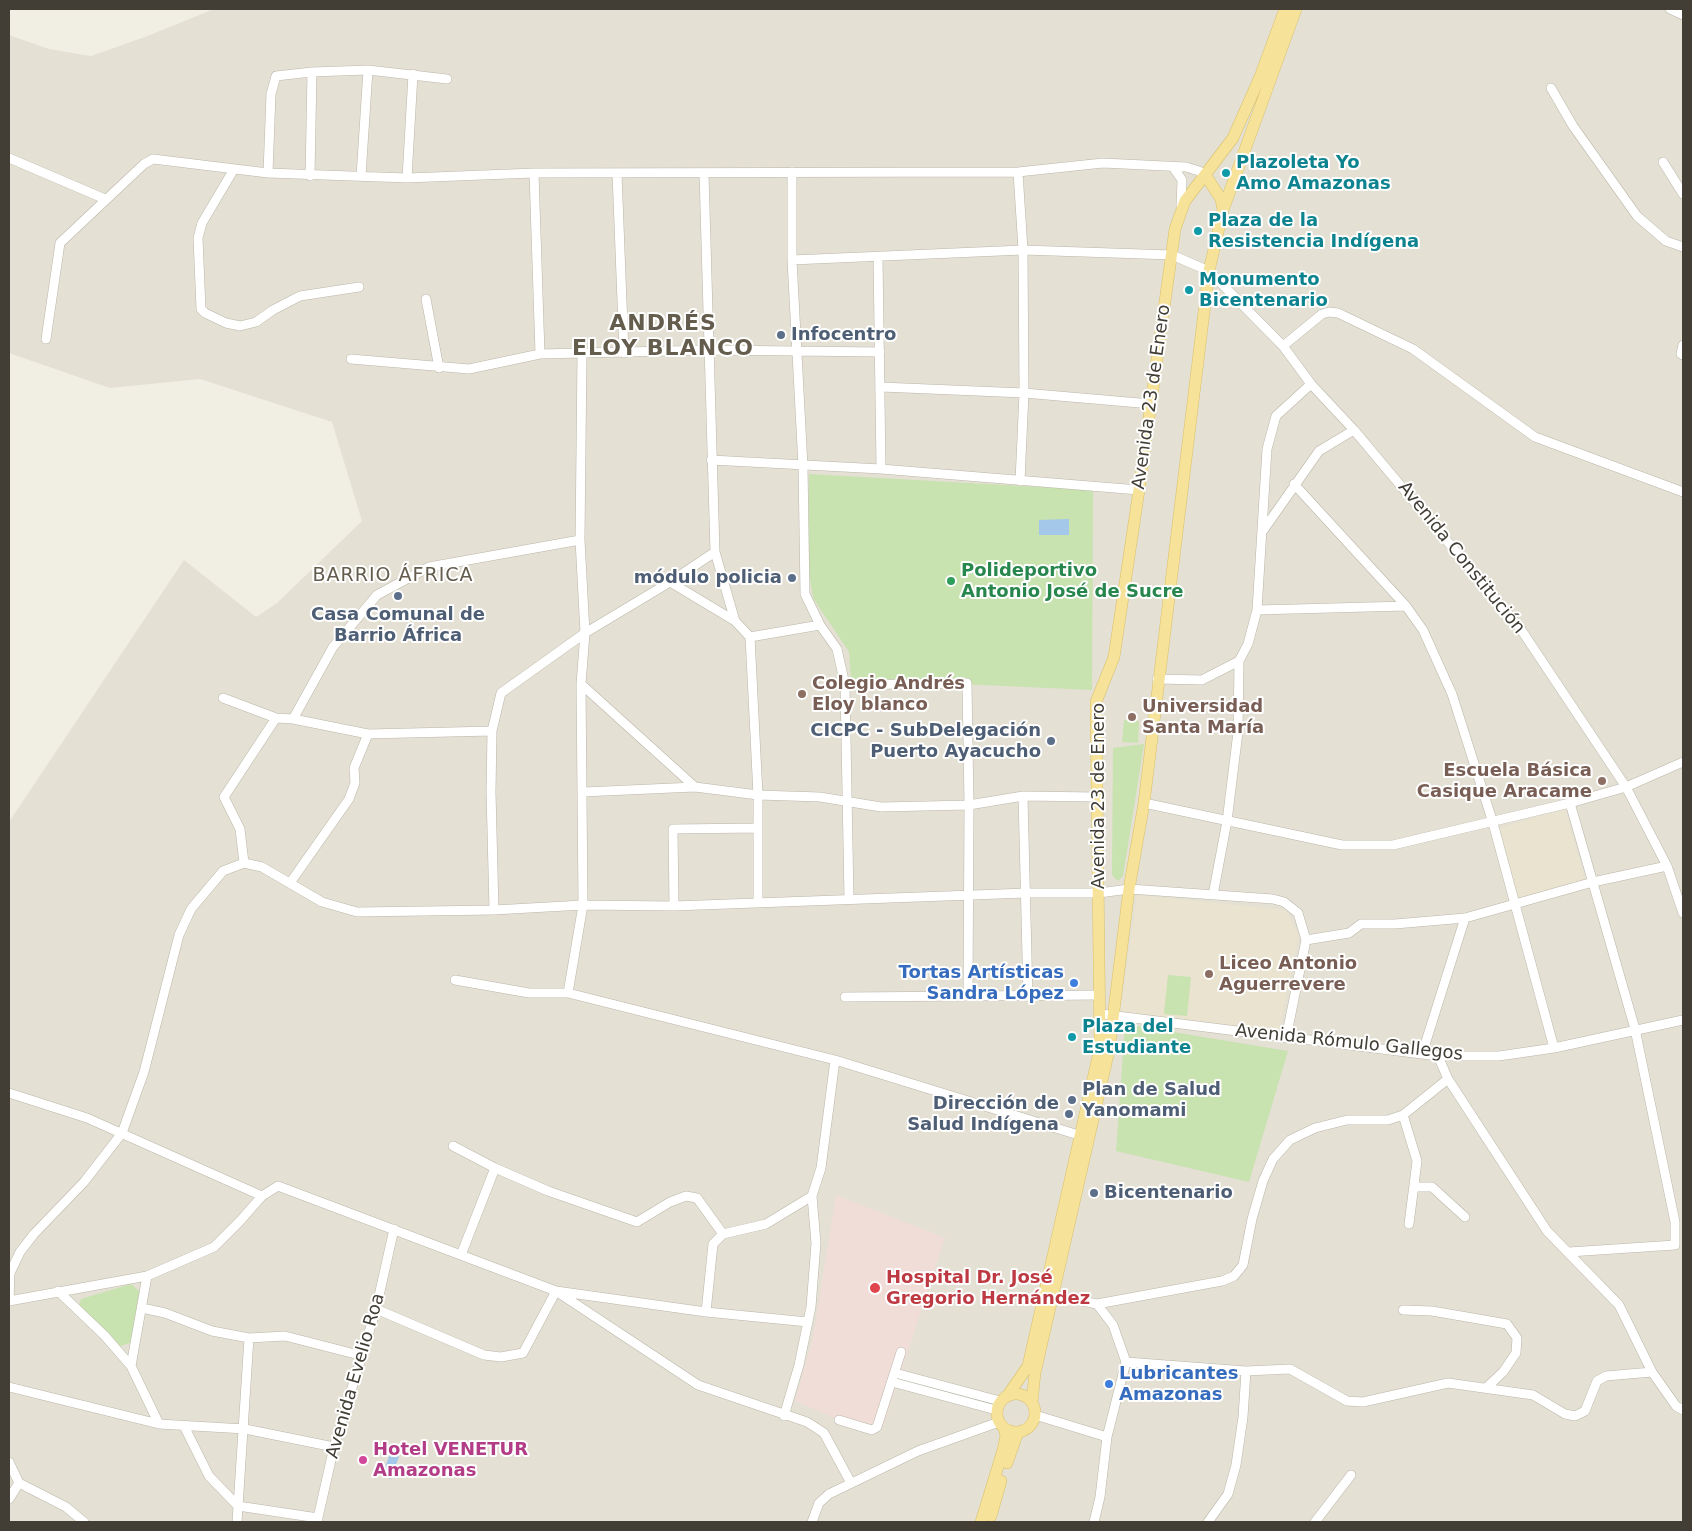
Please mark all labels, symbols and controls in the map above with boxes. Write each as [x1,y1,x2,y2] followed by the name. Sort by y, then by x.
[1236,152,1391,194] place label: Plazoleta Yo Amo Amazonas
[1220,167,1232,179] marker: Plazoleta Yo Amo Amazonas
[1208,210,1419,252] place label: Plaza de la Resistencia Indígena
[1192,225,1204,237] marker: Plaza de la Resistencia Indígena
[1199,269,1328,312] place label: Monumento Bicentenario
[1183,284,1195,296] marker: Monumento Bicentenario
[1128,303,1176,491] street label: Avenida 23 de Enero
[571,311,755,362] district label: ANDRÉS ELOY BLANCO
[791,324,896,346] place label: Infocentro
[775,329,787,341] marker: Infocentro
[1393,477,1529,639] street label: Avenida Constitución
[961,560,1183,602] place label: Polideportivo Antonio José de Sucre
[311,565,475,587] district label: BARRIO ÁFRICA
[634,567,782,589] place label: módulo policia
[786,572,798,584] marker: módulo policia
[945,575,957,587] marker: Polideportivo Antonio José de Sucre
[392,590,404,602] marker: Casa Comunal de Barrio África
[311,604,485,646] place label: Casa Comunal de Barrio África
[812,673,965,716] place label: Colegio Andrés Eloy blanco
[796,688,808,700] marker: Colegio Andrés Eloy blanco
[1142,696,1264,739] place label: Universidad Santa María
[1088,703,1110,889] street label: Avenida 23 de Enero
[1126,711,1138,723] marker: Universidad Santa María
[810,720,1041,762] place label: CICPC - SubDelegación Puerto Ayacucho
[1045,735,1057,747] marker: CICPC - SubDelegación Puerto Ayacucho
[1417,760,1592,802] place label: Escuela Básica Casique Aracame
[1596,775,1608,787] marker: Escuela Básica Casique Aracame
[1219,953,1357,996] place label: Liceo Antonio Aguerrevere
[899,962,1064,1004] place label: Tortas Artísticas Sandra López
[1203,968,1215,980] marker: Liceo Antonio Aguerrevere
[1068,977,1080,989] marker: Tortas Artísticas Sandra López
[1082,1016,1191,1058] place label: Plaza del Estudiante
[1234,1020,1464,1066] street label: Avenida Rómulo Gallegos
[1066,1031,1078,1043] marker: Plaza del Estudiante
[1082,1079,1221,1122] place label: Plan de Salud Yanomami
[907,1093,1059,1136] place label: Dirección de Salud Indígena
[1066,1094,1078,1106] marker: Plan de Salud Yanomami
[1063,1108,1075,1120] marker: Dirección de Salud Indígena
[1104,1182,1233,1204] place label: Bicentenario
[1088,1187,1100,1199] marker: Bicentenario
[886,1267,1090,1310] place label: Hospital Dr. José Gregorio Hernández
[868,1281,882,1295] marker: Hospital Dr. José Gregorio Hernández
[322,1291,390,1461] street label: Avenida Evelio Roa
[1119,1363,1238,1406] place label: Lubricantes Amazonas
[1103,1378,1115,1390] marker: Lubricantes Amazonas
[373,1439,528,1482] place label: Hotel VENETUR Amazonas
[357,1454,369,1466] marker: Hotel VENETUR Amazonas

